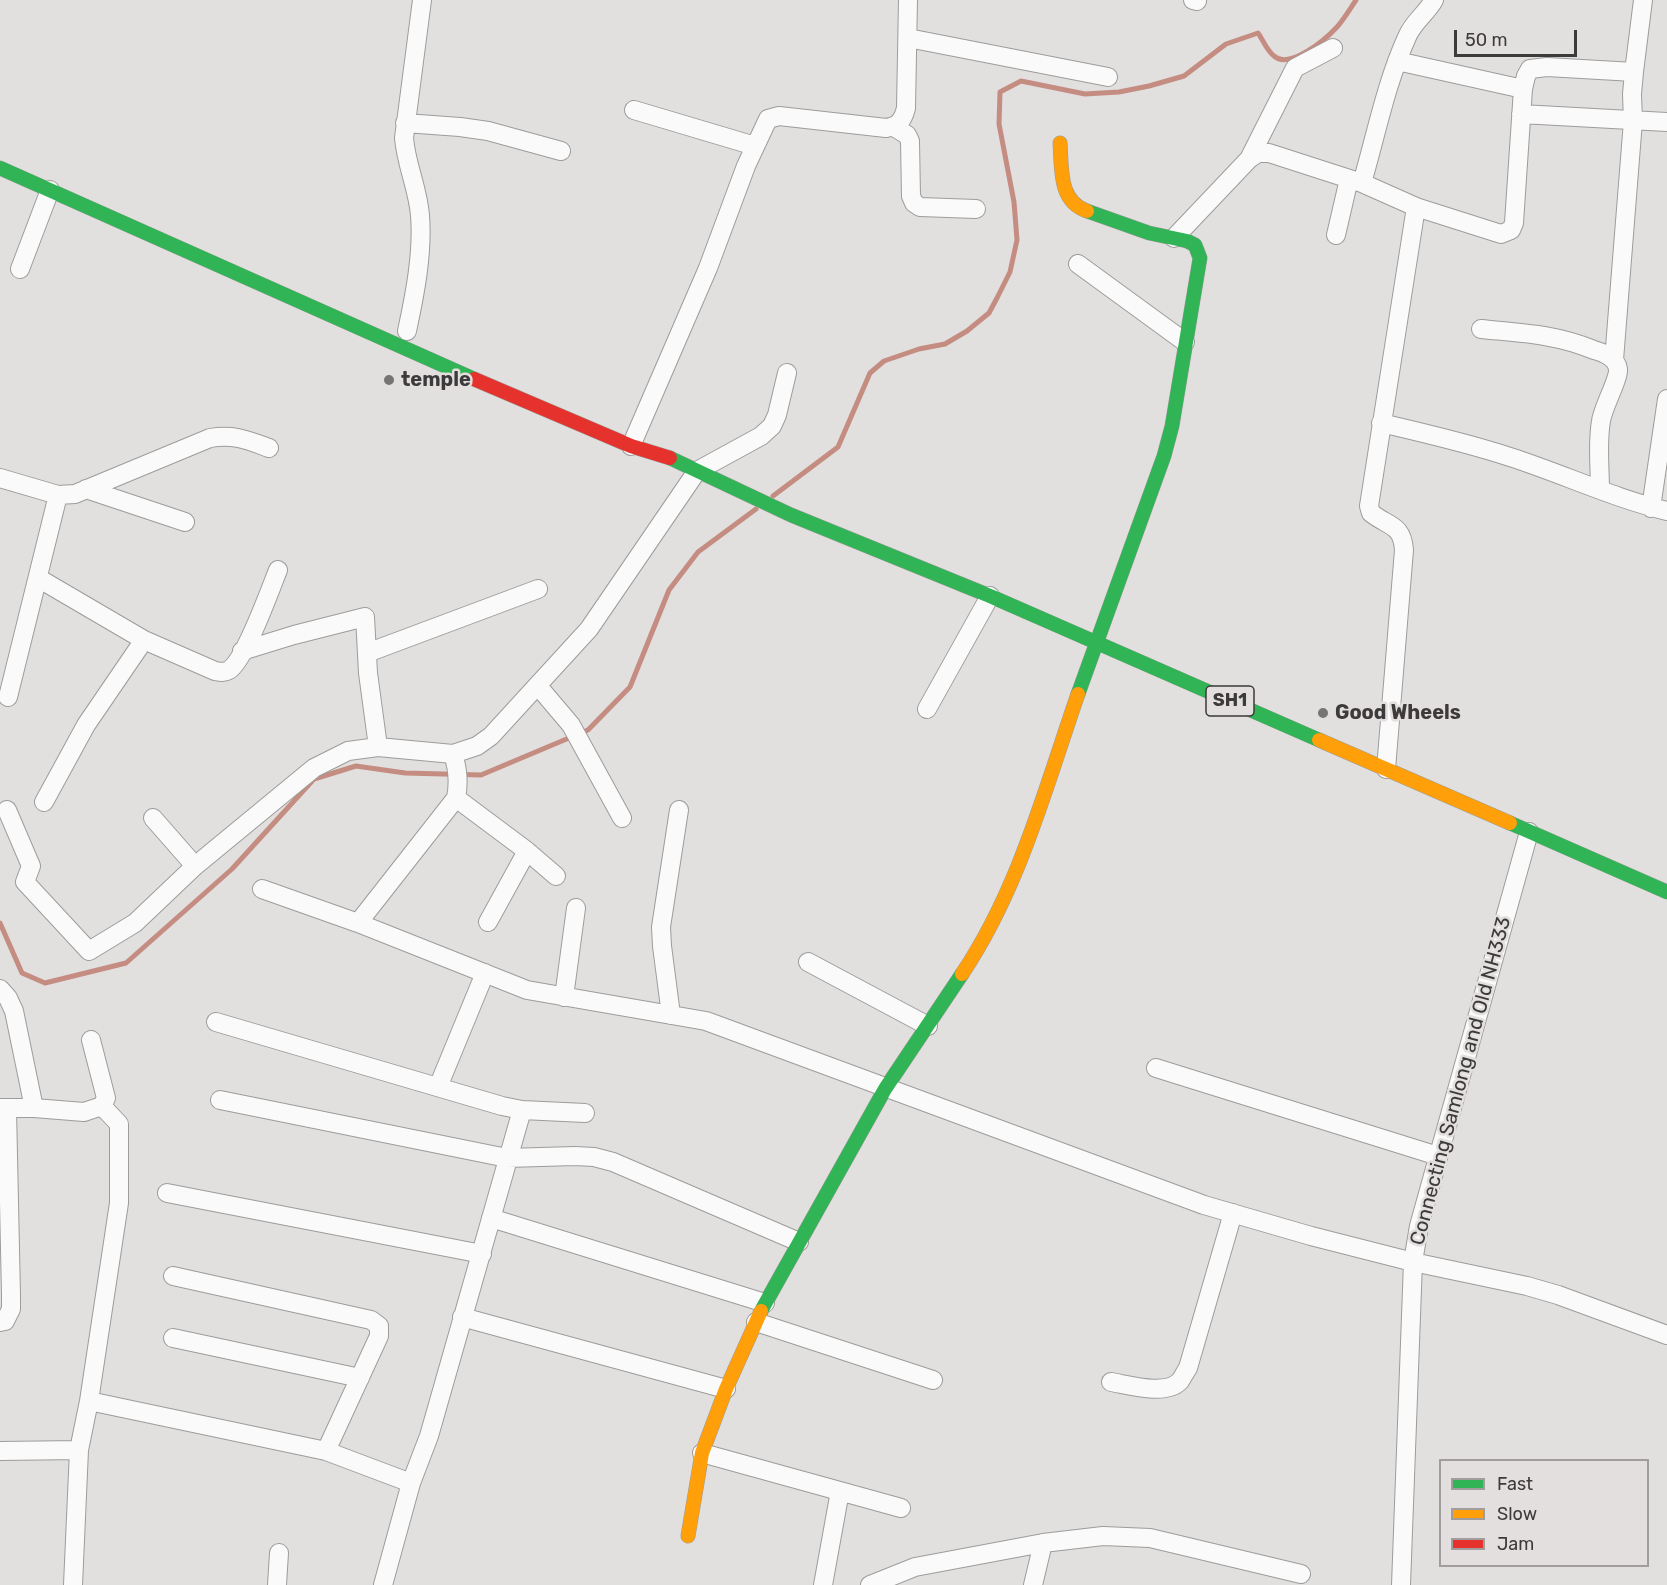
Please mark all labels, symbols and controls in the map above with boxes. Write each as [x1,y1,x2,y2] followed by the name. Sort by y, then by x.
[1457,18,1580,56] scale bar
[1465,29,1508,51] text: 50 m
[401,368,471,392] place label: temple
[382,373,396,387] marker: temple
[1206,686,1254,716] road number: SH1
[1335,701,1461,725] place label: Good Wheels
[1316,706,1330,720] marker: Good Wheels
[1406,914,1516,1248] street label: Connecting Samlong and Old NH333
[1439,1459,1649,1567] legend
[1497,1473,1533,1495] text: Fast
[1497,1503,1537,1525] text: Slow
[1497,1533,1534,1555] text: Jam

